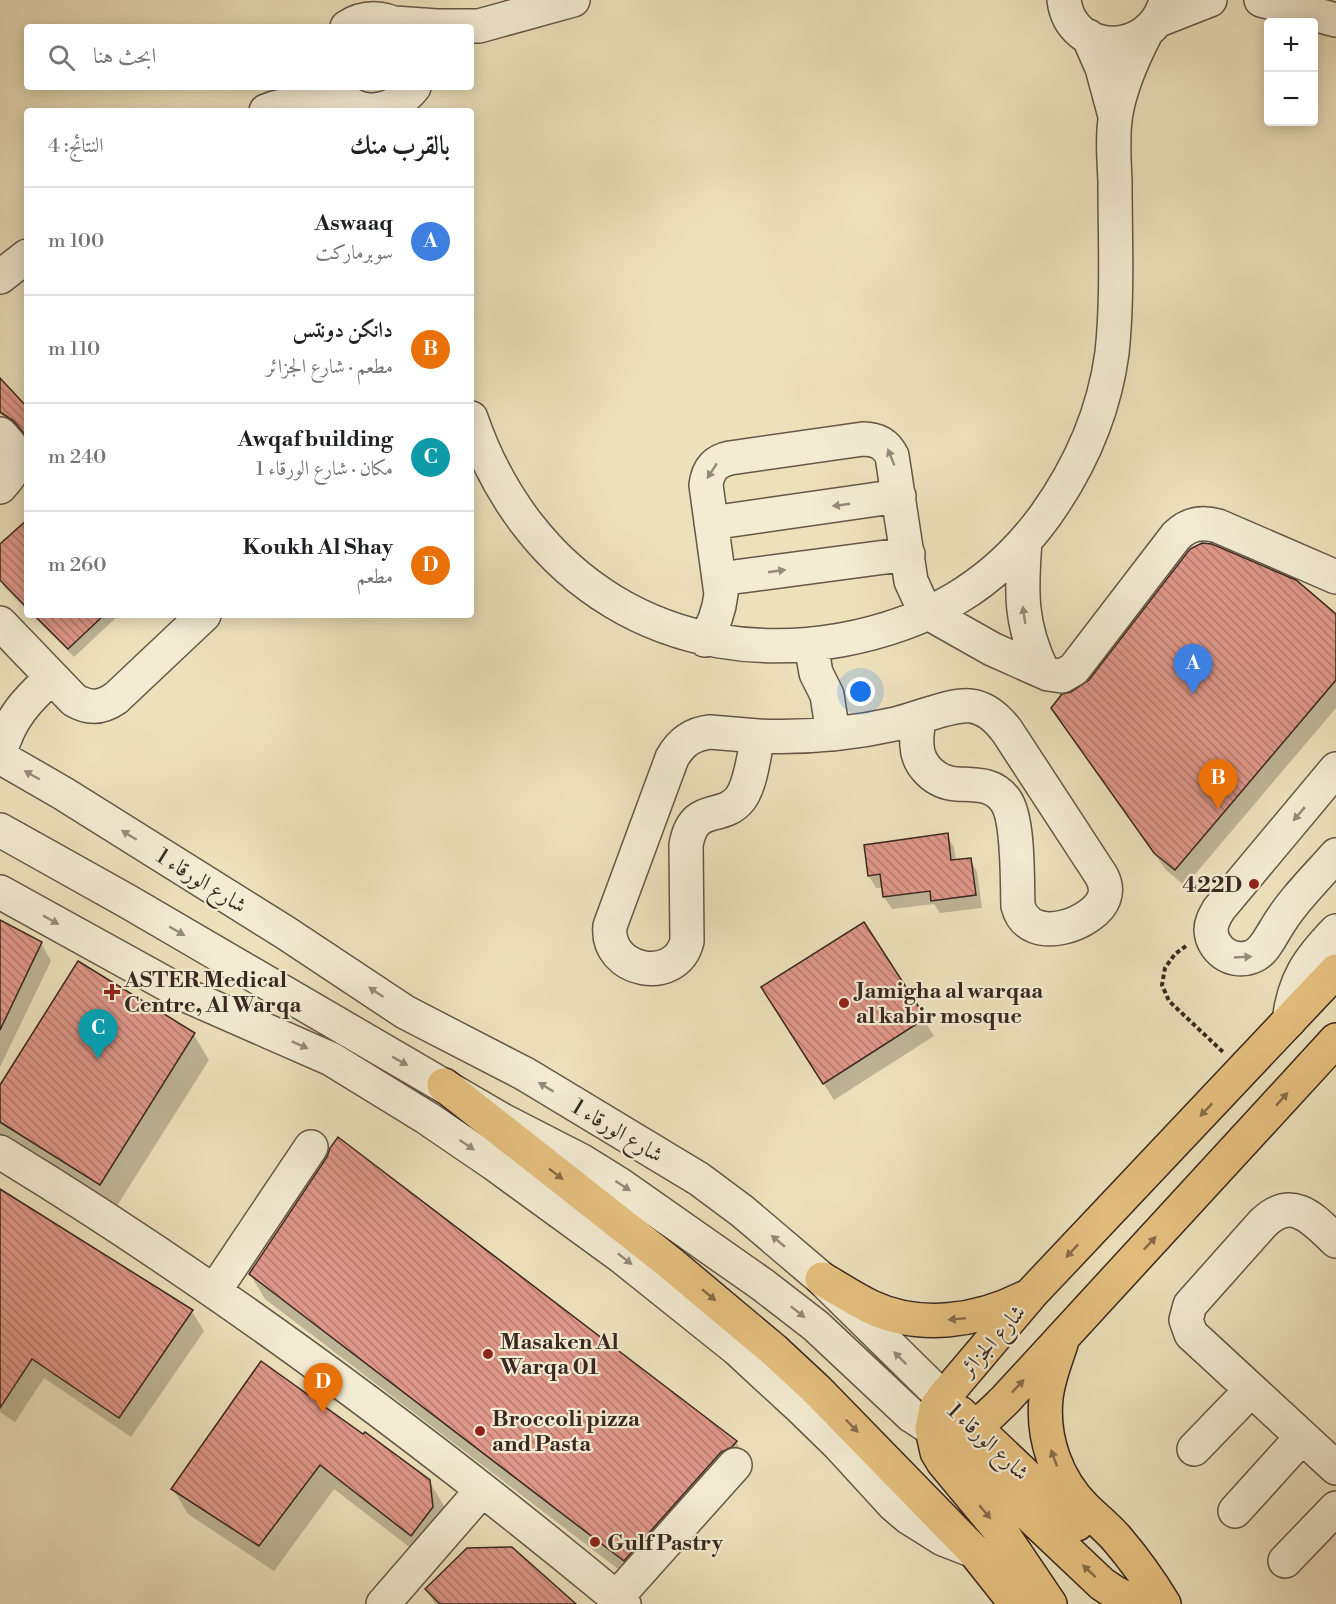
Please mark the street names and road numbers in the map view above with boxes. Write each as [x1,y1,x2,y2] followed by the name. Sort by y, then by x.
[149,843,251,923] street label: شارع الورقاء 1
[565,1094,668,1172] street label: شارع الورقاء 1
[953,1299,1035,1387] street label: شارع الجزائر
[939,1398,1034,1490] street label: شارع الورقاء 1

